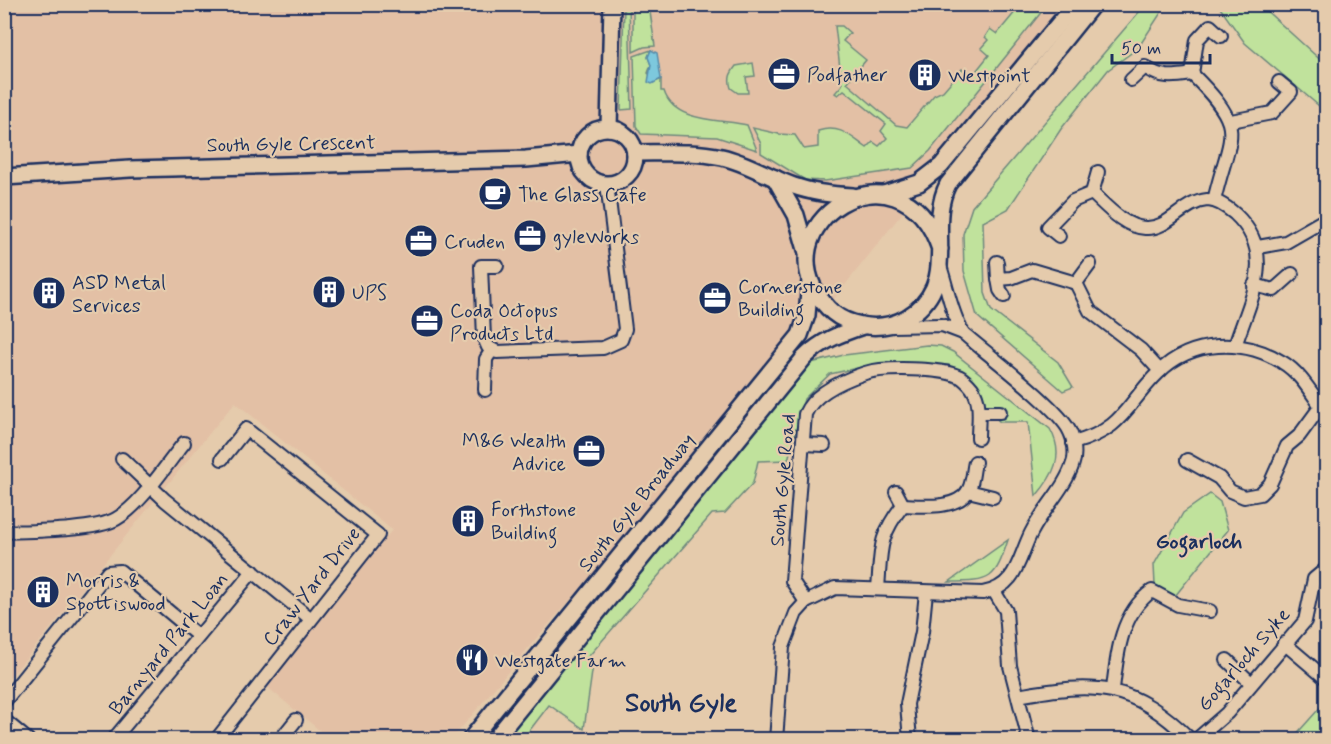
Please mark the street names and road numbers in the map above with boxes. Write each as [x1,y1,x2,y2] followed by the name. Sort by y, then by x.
[206,130,376,159] street label: South Gyle Crescent
[764,413,803,548] street label: South Gyle Road
[573,428,702,578] street label: South Gyle Broadway
[257,522,367,652] street label: Craw Yard Drive
[103,567,235,721] street label: Barnyard Park Loan
[1192,602,1298,719] street label: Gogarloch Syke

